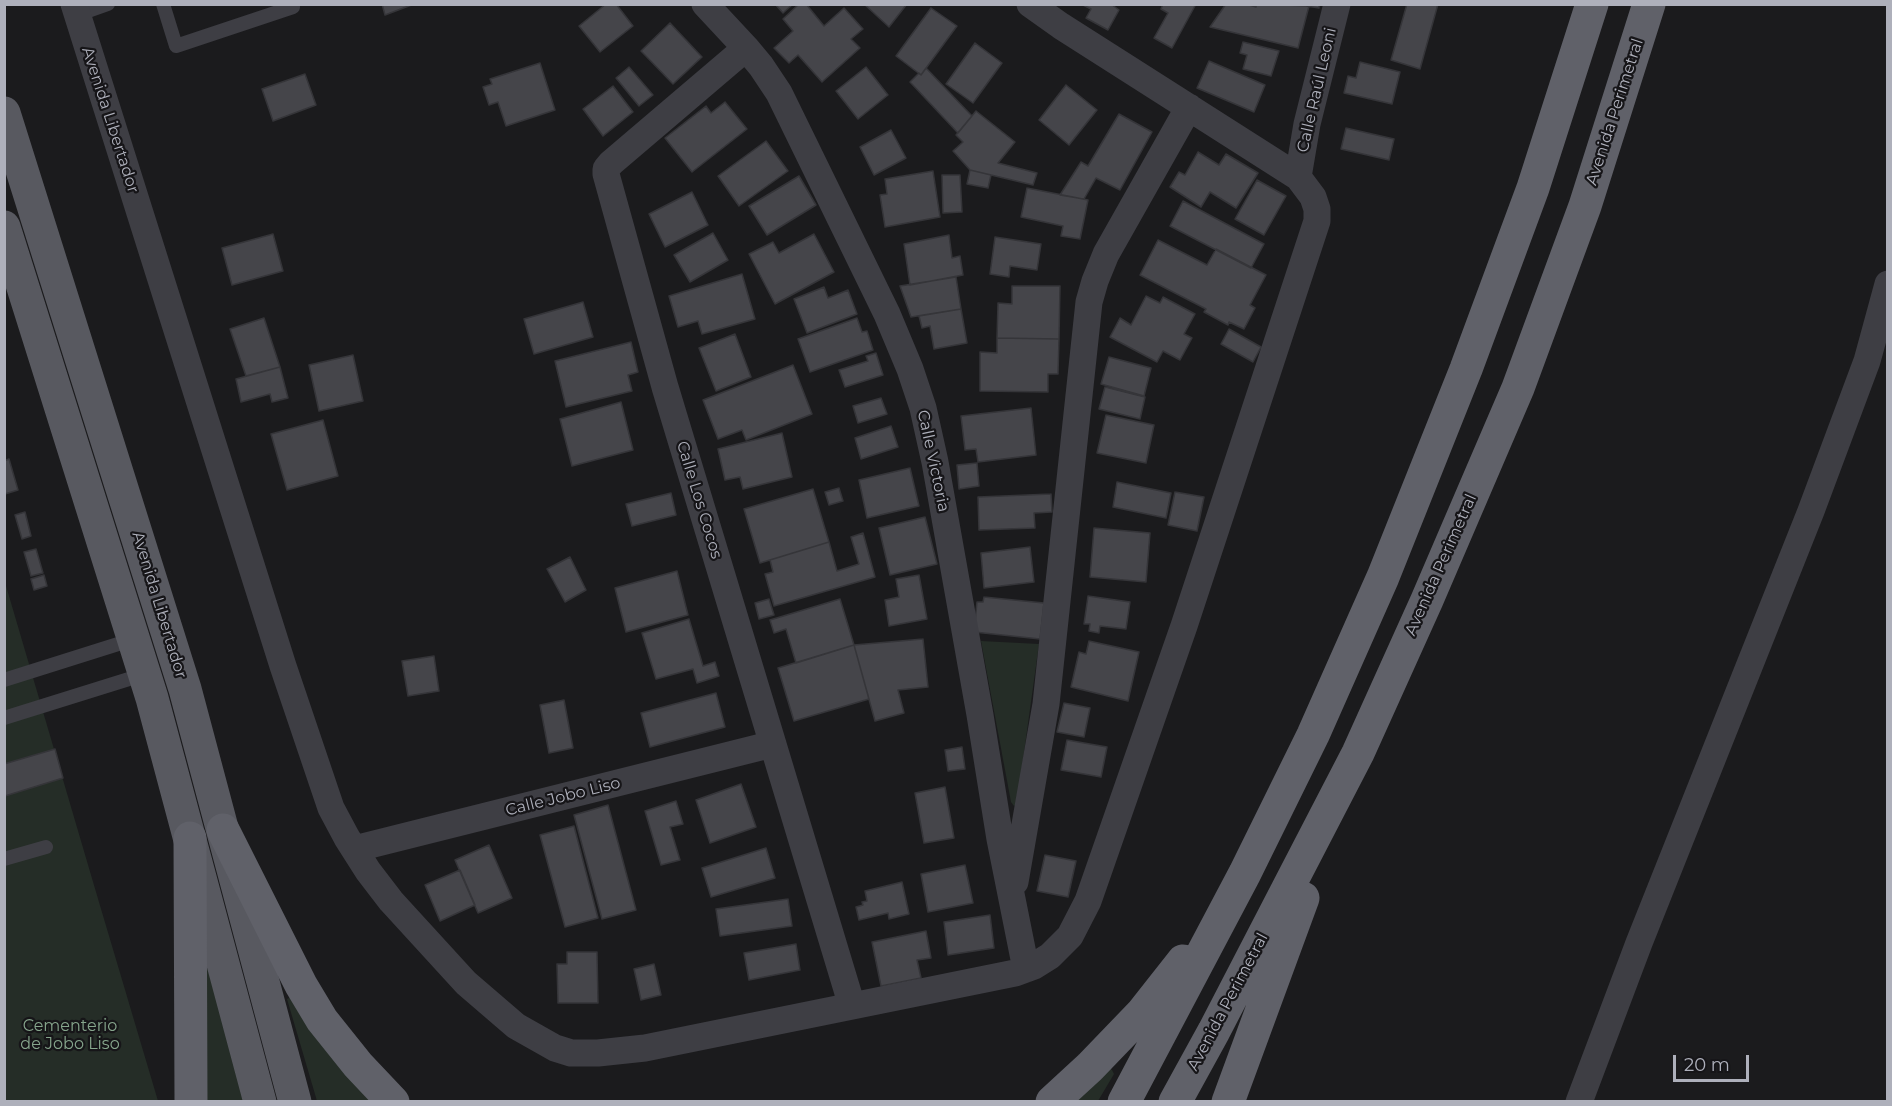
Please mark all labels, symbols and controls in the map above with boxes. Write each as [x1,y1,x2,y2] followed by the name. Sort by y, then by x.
[1293,26,1341,154] street label: Calle Raúl Leoni
[1582,36,1648,188] street label: Avenida Perimetral
[77,44,143,196] street label: Avenida Libertador
[913,408,953,514] street label: Calle Victoria
[672,439,726,561] street label: Calle Los Cocos
[1401,491,1481,639] street label: Avenida Perimetral
[128,529,190,681] street label: Avenida Libertador
[504,773,622,821] street label: Calle Jobo Liso
[1184,930,1272,1074] street label: Avenida Perimetral
[20,1016,120,1054] park label: Cementerio de Jobo Liso
[1676,1043,1752,1081] scale bar
[1684,1054,1730,1076] text: 20 m

